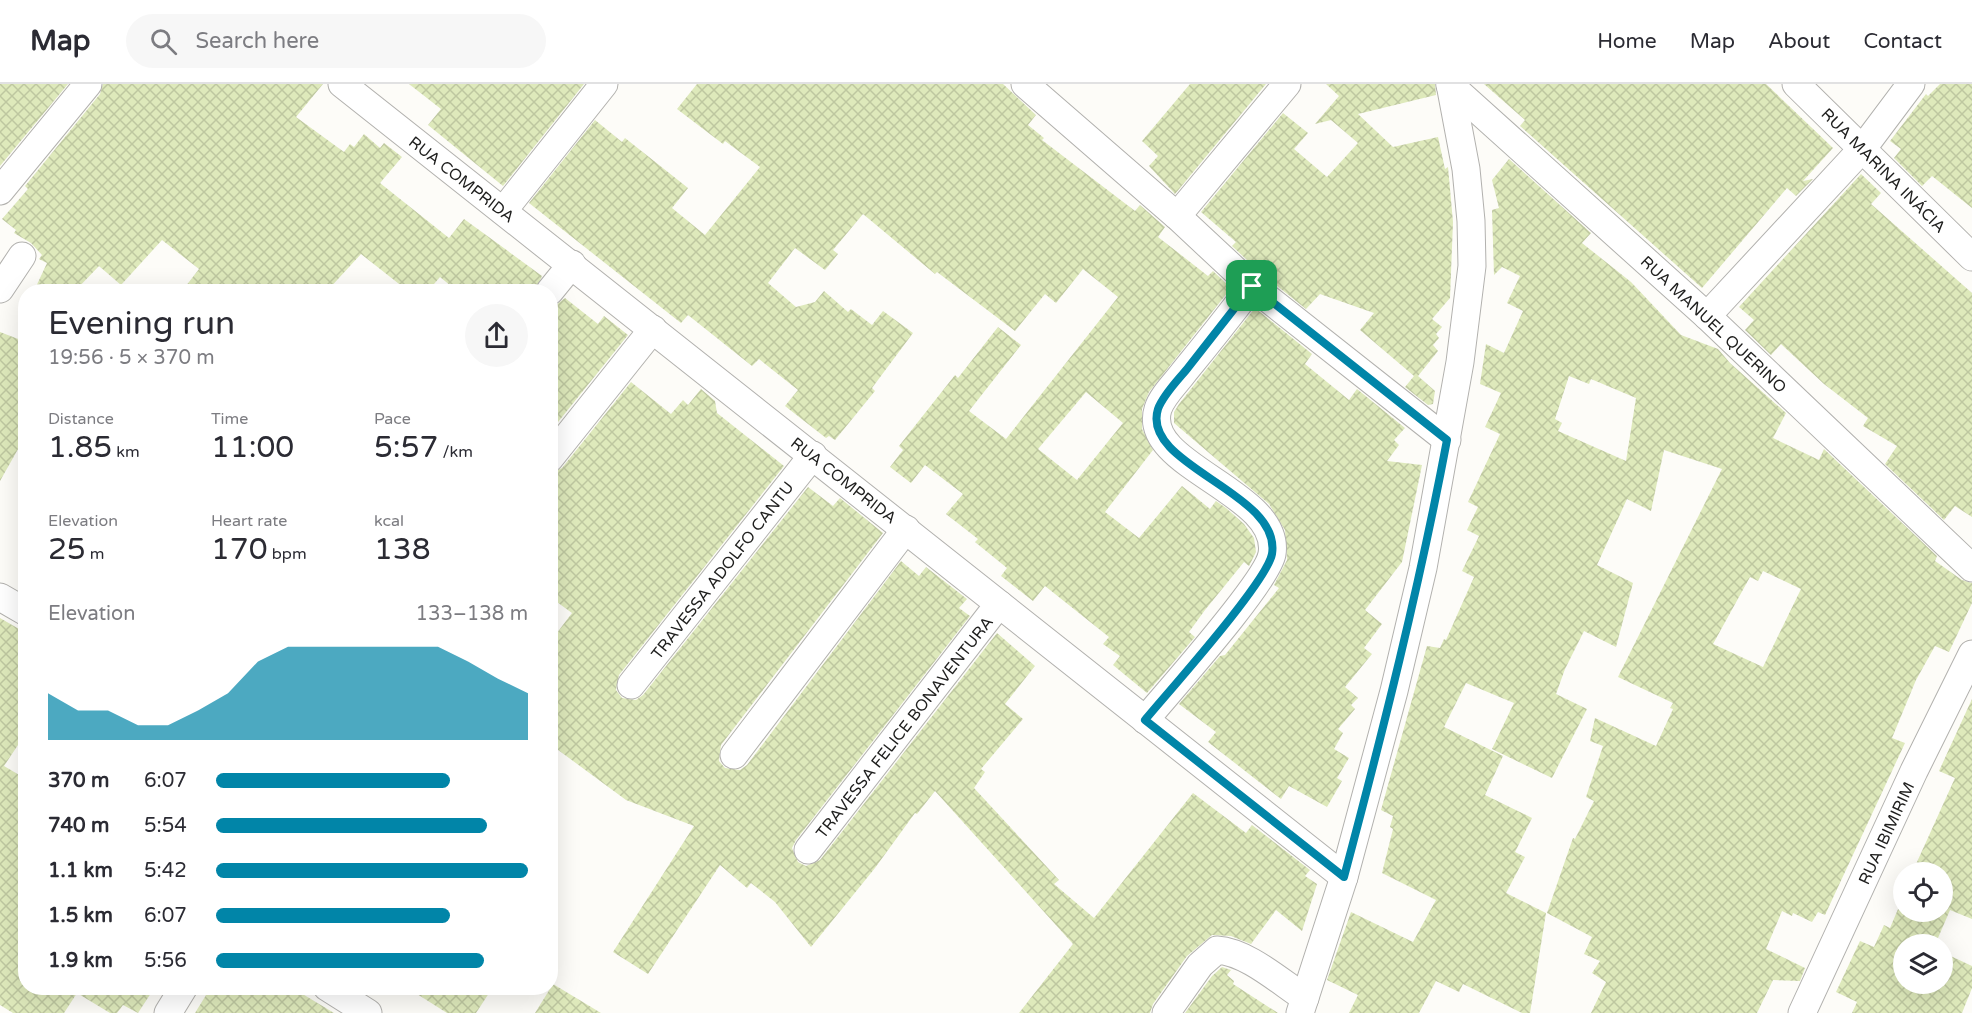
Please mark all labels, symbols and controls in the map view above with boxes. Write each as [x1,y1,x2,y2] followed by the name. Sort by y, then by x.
[126,14,546,68] search box
[30,24,90,58] text: Map
[147,25,180,58] icon: search
[195,28,319,54] text: Search here
[1597,29,1657,54] text: Home
[1690,29,1735,54] text: Map
[1768,29,1830,54] text: About
[1863,29,1942,54] text: Contact
[1817,104,1950,237] street label: RUA MARINA INÁCIA
[404,132,518,227] street label: RUA COMPRIDA
[1636,252,1790,398] street label: RUA MANUEL QUERINO
[1226,260,1277,311] pin
[1235,269,1268,302] icon: arrive
[48,304,235,343] text: Evening run
[465,304,528,367] button: share
[48,346,215,370] text: 19:56 · 5 × 370 m
[48,409,114,429] text: Distance
[211,409,248,429] text: Time
[374,409,411,429] text: Pace
[48,429,112,466] text: 1.85
[211,429,294,466] text: 11:00
[374,429,438,466] text: 5:57
[786,433,900,528] street label: RUA COMPRIDA
[112,442,140,462] text: km
[438,442,473,462] text: /km
[647,478,798,663] street label: TRAVESSA ADOLFO CANTU
[48,511,118,531] text: Elevation
[211,511,287,531] text: Heart rate
[374,511,404,531] text: kcal
[48,531,86,568] text: 25
[211,531,268,568] text: 170
[374,531,431,568] text: 138
[86,544,105,564] text: m
[268,544,307,564] text: bpm
[48,602,135,626] text: Elevation
[415,602,528,626] text: 133–138 m
[812,613,998,843] street label: TRAVESSA FELICE BONAVENTURA
[48,769,109,793] text: 370 m
[144,769,187,793] text: 6:07
[1854,779,1919,888] street label: RUA IBIMIRIM
[48,814,109,838] text: 740 m
[144,814,187,838] text: 5:54
[48,859,113,883] text: 1.1 km
[144,859,187,883] text: 5:42
[1893,862,1953,994] map controls
[1893,862,1953,922] button: locate
[48,904,113,928] text: 1.5 km
[144,904,187,928] text: 6:07
[1893,934,1953,994] button: layers
[48,949,113,973] text: 1.9 km
[144,949,187,973] text: 5:56

